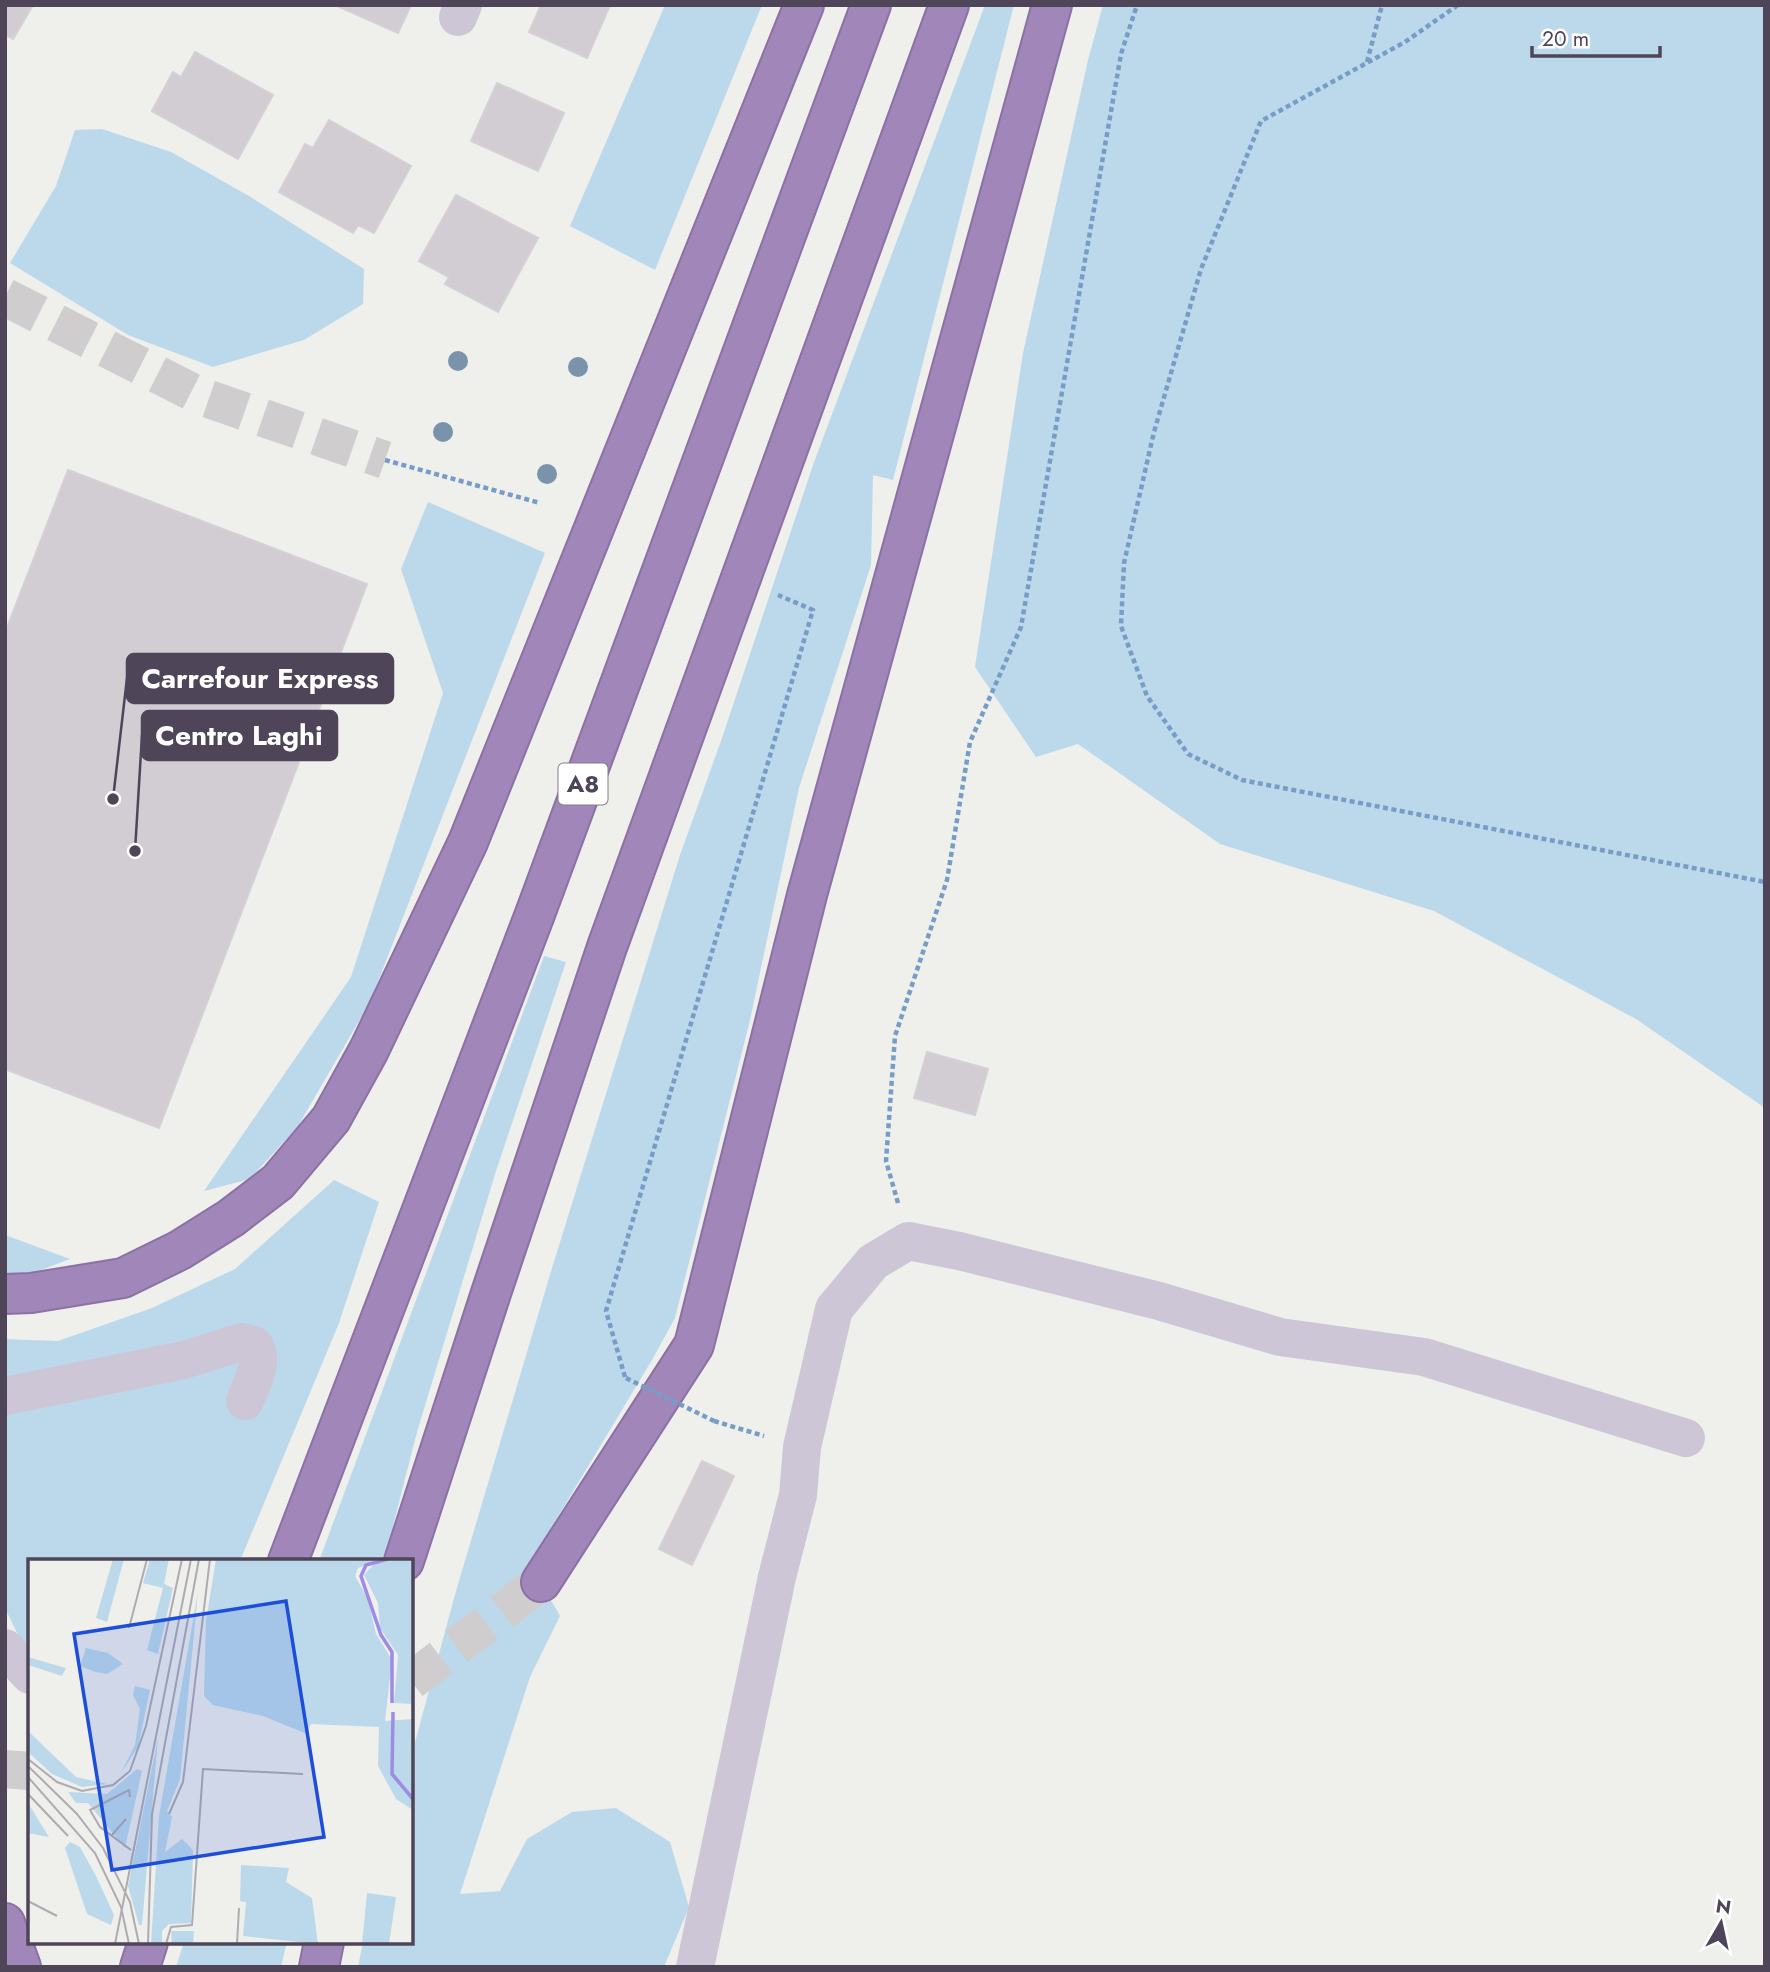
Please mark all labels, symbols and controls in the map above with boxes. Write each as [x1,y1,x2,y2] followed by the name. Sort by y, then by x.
[1532,14,1660,58] scale bar
[1542,24,1589,54] text: 20 m
[127,654,393,703] callout: Carrefour Express
[141,658,379,699] text: Carrefour Express
[142,711,337,760] callout: Centro Laghi
[155,715,323,756] text: Centro Laghi
[558,764,608,804] road number: A8
[28,1559,413,1944] inset map
[1686,1888,1756,1958] north arrow
[1714,1892,1733,1921] text: N

